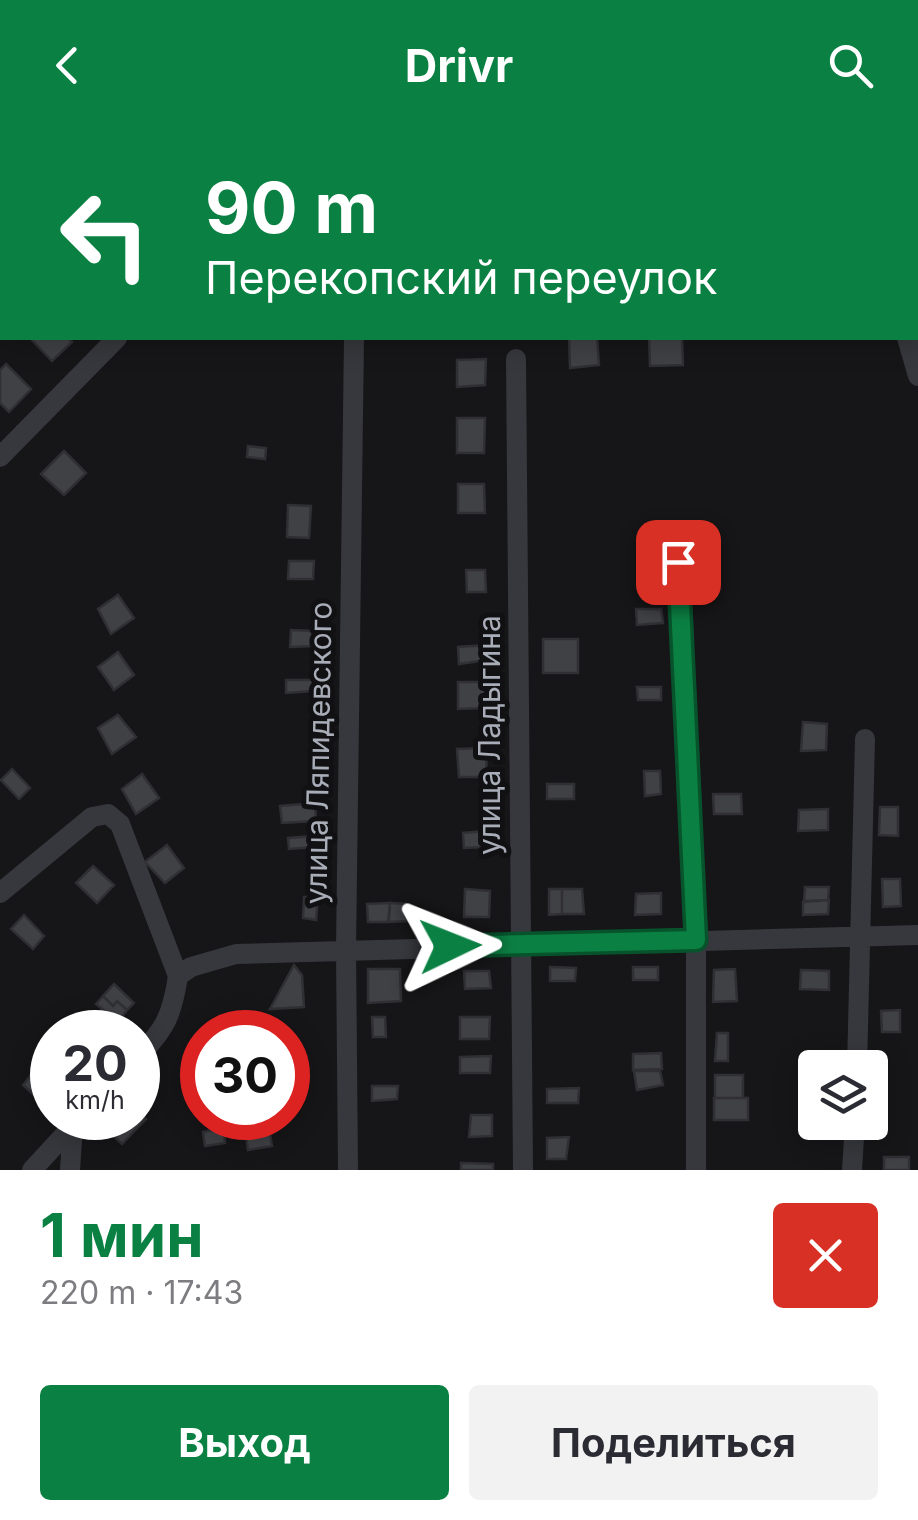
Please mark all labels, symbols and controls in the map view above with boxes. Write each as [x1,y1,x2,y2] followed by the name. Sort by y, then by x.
[40,38,95,93] icon: back
[405,38,513,93] text: Drivr
[823,38,878,93] icon: search
[205,165,378,250] text: 90 m
[40,170,170,300] icon: left
[205,250,717,305] text: Перекопский переулок
[636,520,721,605] pin
[651,535,706,590] icon: arrive
[297,601,339,905] street label: улица Ляпидевского
[471,615,507,855] street label: улица Ладыгина
[398,894,502,998] position arrow
[180,1010,310,1140] speed limit sign: 30
[62,1033,128,1093] text: 20
[798,1050,888,1140] map controls
[798,1050,888,1140] button: layers
[65,1085,125,1115] text: km/h
[40,1199,204,1271] text: 1 мин
[773,1203,878,1308] button: close
[40,1273,243,1312] text: 220 m · 17:43
[40,1385,449,1500] button: Выход
[469,1385,878,1500] button: Поделиться

